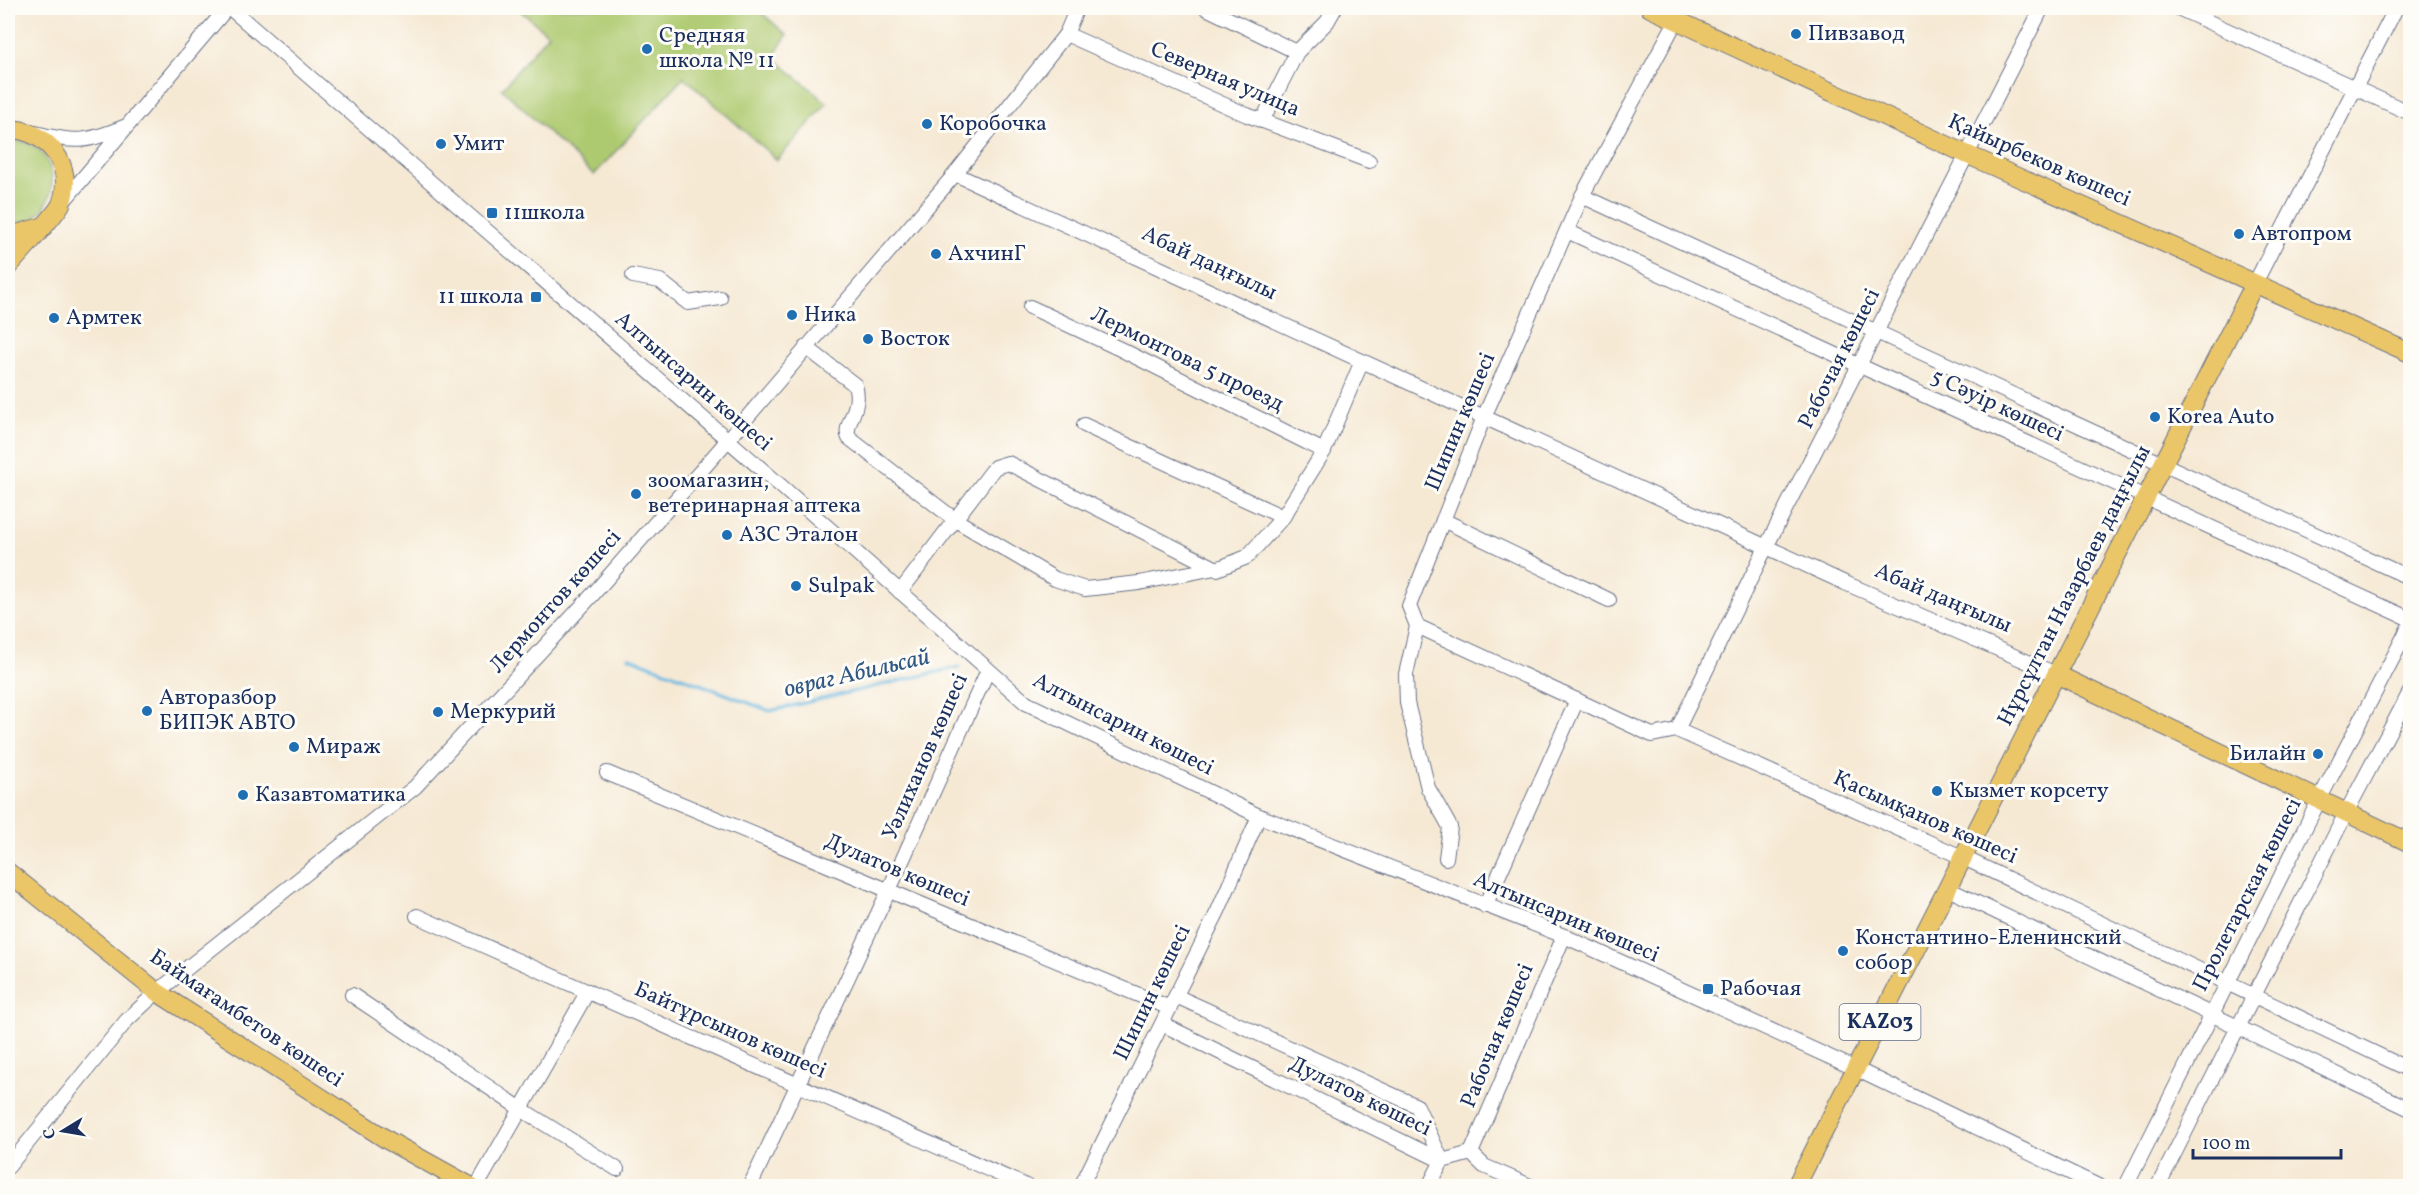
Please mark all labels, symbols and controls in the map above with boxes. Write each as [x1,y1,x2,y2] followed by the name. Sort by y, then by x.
[1808,19,1905,50] place label: Пивзавод
[659,21,775,77] place label: Средняя школа № 11
[1789,27,1803,41] marker: Пивзавод
[1145,35,1305,125] street label: Северная улица
[640,42,654,56] marker: Средняя школа № 11
[1943,107,2135,215] street label: Қайырбеков көшесі
[939,109,1047,140] place label: Коробочка
[920,117,934,131] marker: Коробочка
[453,129,504,160] place label: Умит
[434,137,448,151] marker: Умит
[504,198,585,229] place label: 11школа
[485,206,499,220] marker: 11школа
[1136,219,1282,309] street label: Абай даңғылы
[2251,219,2351,250] place label: Автопром
[2232,227,2246,241] marker: Автопром
[948,239,1026,270] place label: АхчинГ
[929,247,943,261] marker: АхчинГ
[438,282,524,313] place label: 11 школа
[1791,283,1889,435] street label: Рабочая көшесі
[529,290,543,304] marker: 11 школа
[804,300,857,331] place label: Ника
[1085,300,1289,420] street label: Лермонтова 5 проезд
[66,303,142,334] place label: Армтек
[608,305,778,459] street label: Алтынсарин көшесі
[785,308,799,322] marker: Ника
[47,311,61,325] marker: Армтек
[880,324,950,355] place label: Восток
[861,332,875,346] marker: Восток
[1418,348,1504,496] street label: Шипин көшесі
[1925,362,2069,450] street label: 5 Сәуір көшесі
[2167,402,2274,433] place label: Korea Auto
[2148,410,2162,424] marker: Korea Auto
[1990,440,2160,732] street label: Нұрсұлтан Назарбаев даңғылы
[648,466,861,522] place label: зоомагазин, ветеринарная аптека
[629,487,643,501] marker: зоомагазин, ветеринарная аптека
[739,520,858,551] place label: АЗС Эталон
[483,523,629,681] street label: Лермонтов көшесі
[720,528,734,542] marker: АЗС Эталон
[1870,556,2016,642] street label: Абай даңғылы
[808,571,875,602] place label: Sulpak
[789,579,803,593] marker: Sulpak
[781,641,933,707] water label: овраг Абильсай
[1027,666,1219,784] street label: Алтынсарин көшесі
[875,669,977,845] street label: Уәлиханов көшесі
[159,683,296,739] place label: Авторазбор БИПЭК АВТО
[450,697,556,728] place label: Меркурий
[140,704,154,718] marker: Авторазбор БИПЭК АВТО
[431,705,445,719] marker: Меркурий
[306,732,381,763] place label: Мираж
[2229,739,2306,770] place label: Билайн
[287,740,301,754] marker: Мираж
[2311,747,2325,761] marker: Билайн
[1828,763,2022,873] street label: Қасымқанов көшесі
[1949,776,2109,807] place label: Кызмет корсету
[255,780,406,811] place label: Казавтоматика
[1930,784,1944,798] marker: Кызмет корсету
[236,788,250,802] marker: Казавтоматика
[2186,793,2310,997] street label: Пролетарская көшесі
[820,826,974,916] street label: Дулатов көшесі
[1468,865,1664,971] street label: Алтынсарин көшесі
[1107,920,1199,1066] street label: Шипин көшесі
[1855,923,2122,979] place label: Константино-Еленинский собор
[143,942,349,1096] street label: Баймағамбетов көшесі
[1836,944,1850,958] marker: Константино-Еленинский собор
[1454,959,1542,1113] street label: Рабочая көшесі
[1720,974,1801,1005] place label: Рабочая
[629,975,831,1087] street label: Байтұрсынов көшесі
[1701,982,1715,996] marker: Рабочая
[1840,1004,1920,1040] road number: KАZ03
[1284,1049,1436,1145] street label: Дулатов көшесі
[33,1101,93,1161] north arrow
[2193,1122,2342,1160] scale bar
[38,1126,62,1141] text: С
[2202,1132,2251,1157] text: 100 m

